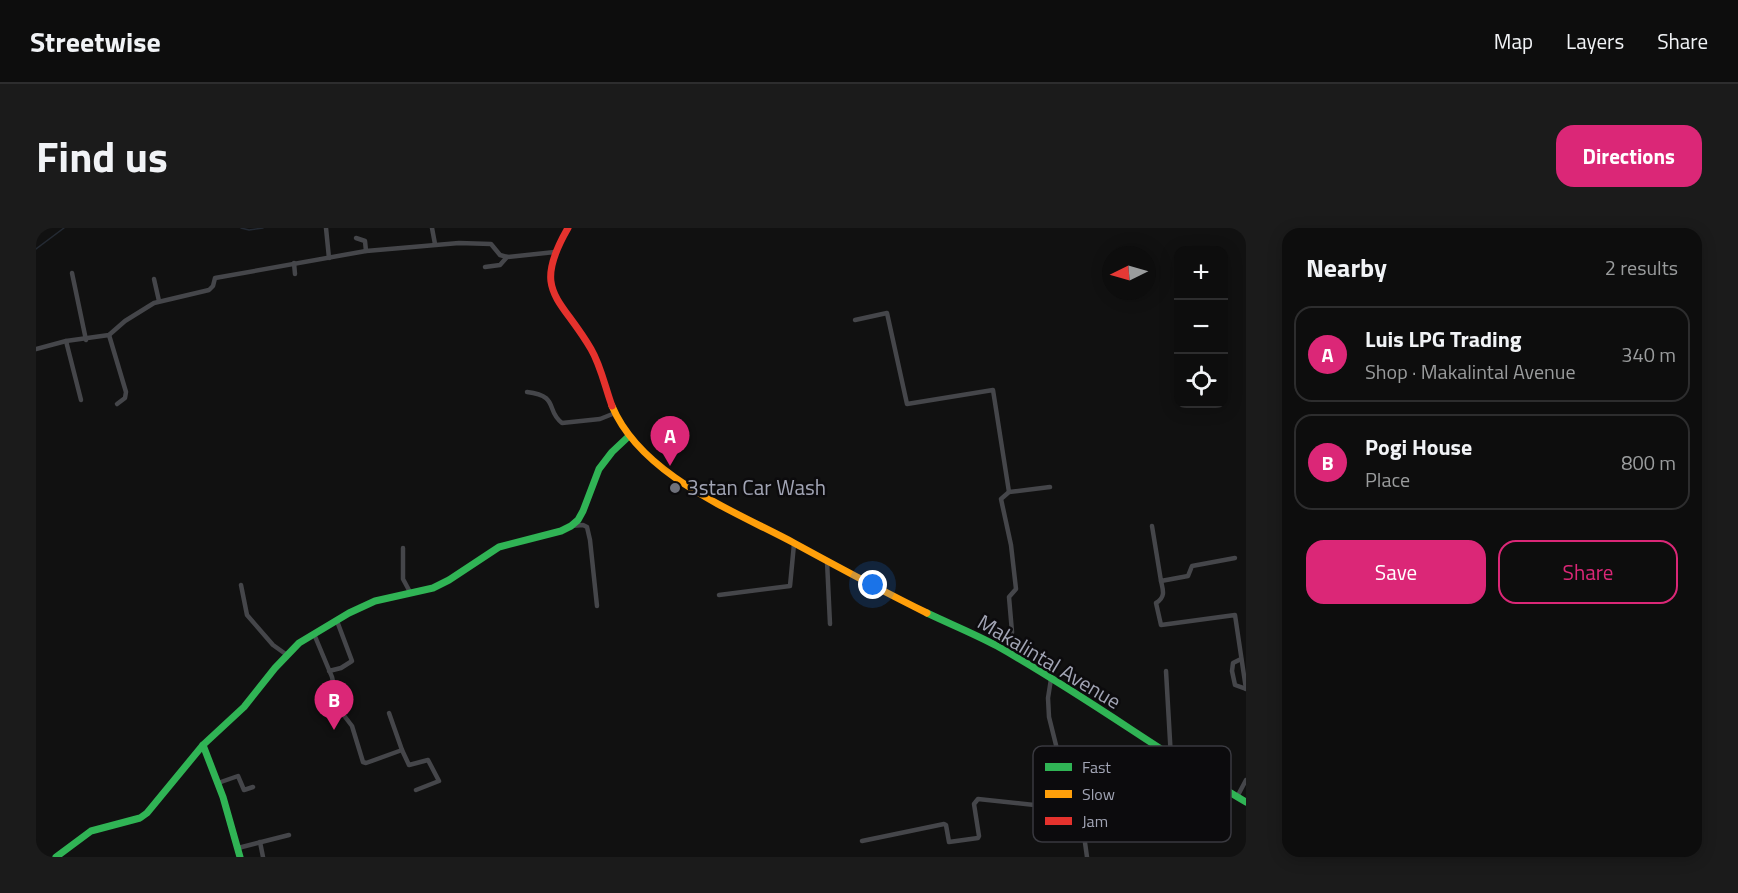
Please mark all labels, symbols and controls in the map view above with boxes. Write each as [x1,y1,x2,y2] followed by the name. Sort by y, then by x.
[30,20,161,63] text: Streetwise
[1494,25,1533,57] text: Map
[1566,25,1624,57] text: Layers
[1657,25,1708,57] text: Share
[36,124,168,188] text: Find us
[1556,125,1702,187] button: Directions
[1102,246,1156,300] north arrow
[1174,246,1228,408] map controls
[1174,246,1228,300] button: +
[1306,248,1387,287] text: Nearby
[1605,252,1678,283] text: 2 results
[1174,300,1228,354] button: −
[1365,322,1522,356] text: Luis LPG Trading
[1321,339,1334,370] text: A
[1621,339,1676,370] text: 340 m
[1174,354,1228,408] button: locate
[1365,356,1575,387] text: Shop · Makalintal Avenue
[650,416,690,466] pin: A
[1365,430,1472,464] text: Pogi House
[1321,447,1334,478] text: B
[1621,447,1676,478] text: 800 m
[1365,464,1410,495] text: Place
[687,471,826,503] place label: 3stan Car Wash
[668,481,682,495] marker: 3stan Car Wash
[1306,540,1486,604] button: Save
[1498,540,1678,604] button: Share
[858,570,887,599] your location
[972,606,1127,717] street label: Makalintal Avenue
[314,680,354,730] pin: B
[1033,746,1231,842] legend
[1082,755,1111,779] text: Fast
[1082,782,1115,806] text: Slow
[1082,809,1108,833] text: Jam

